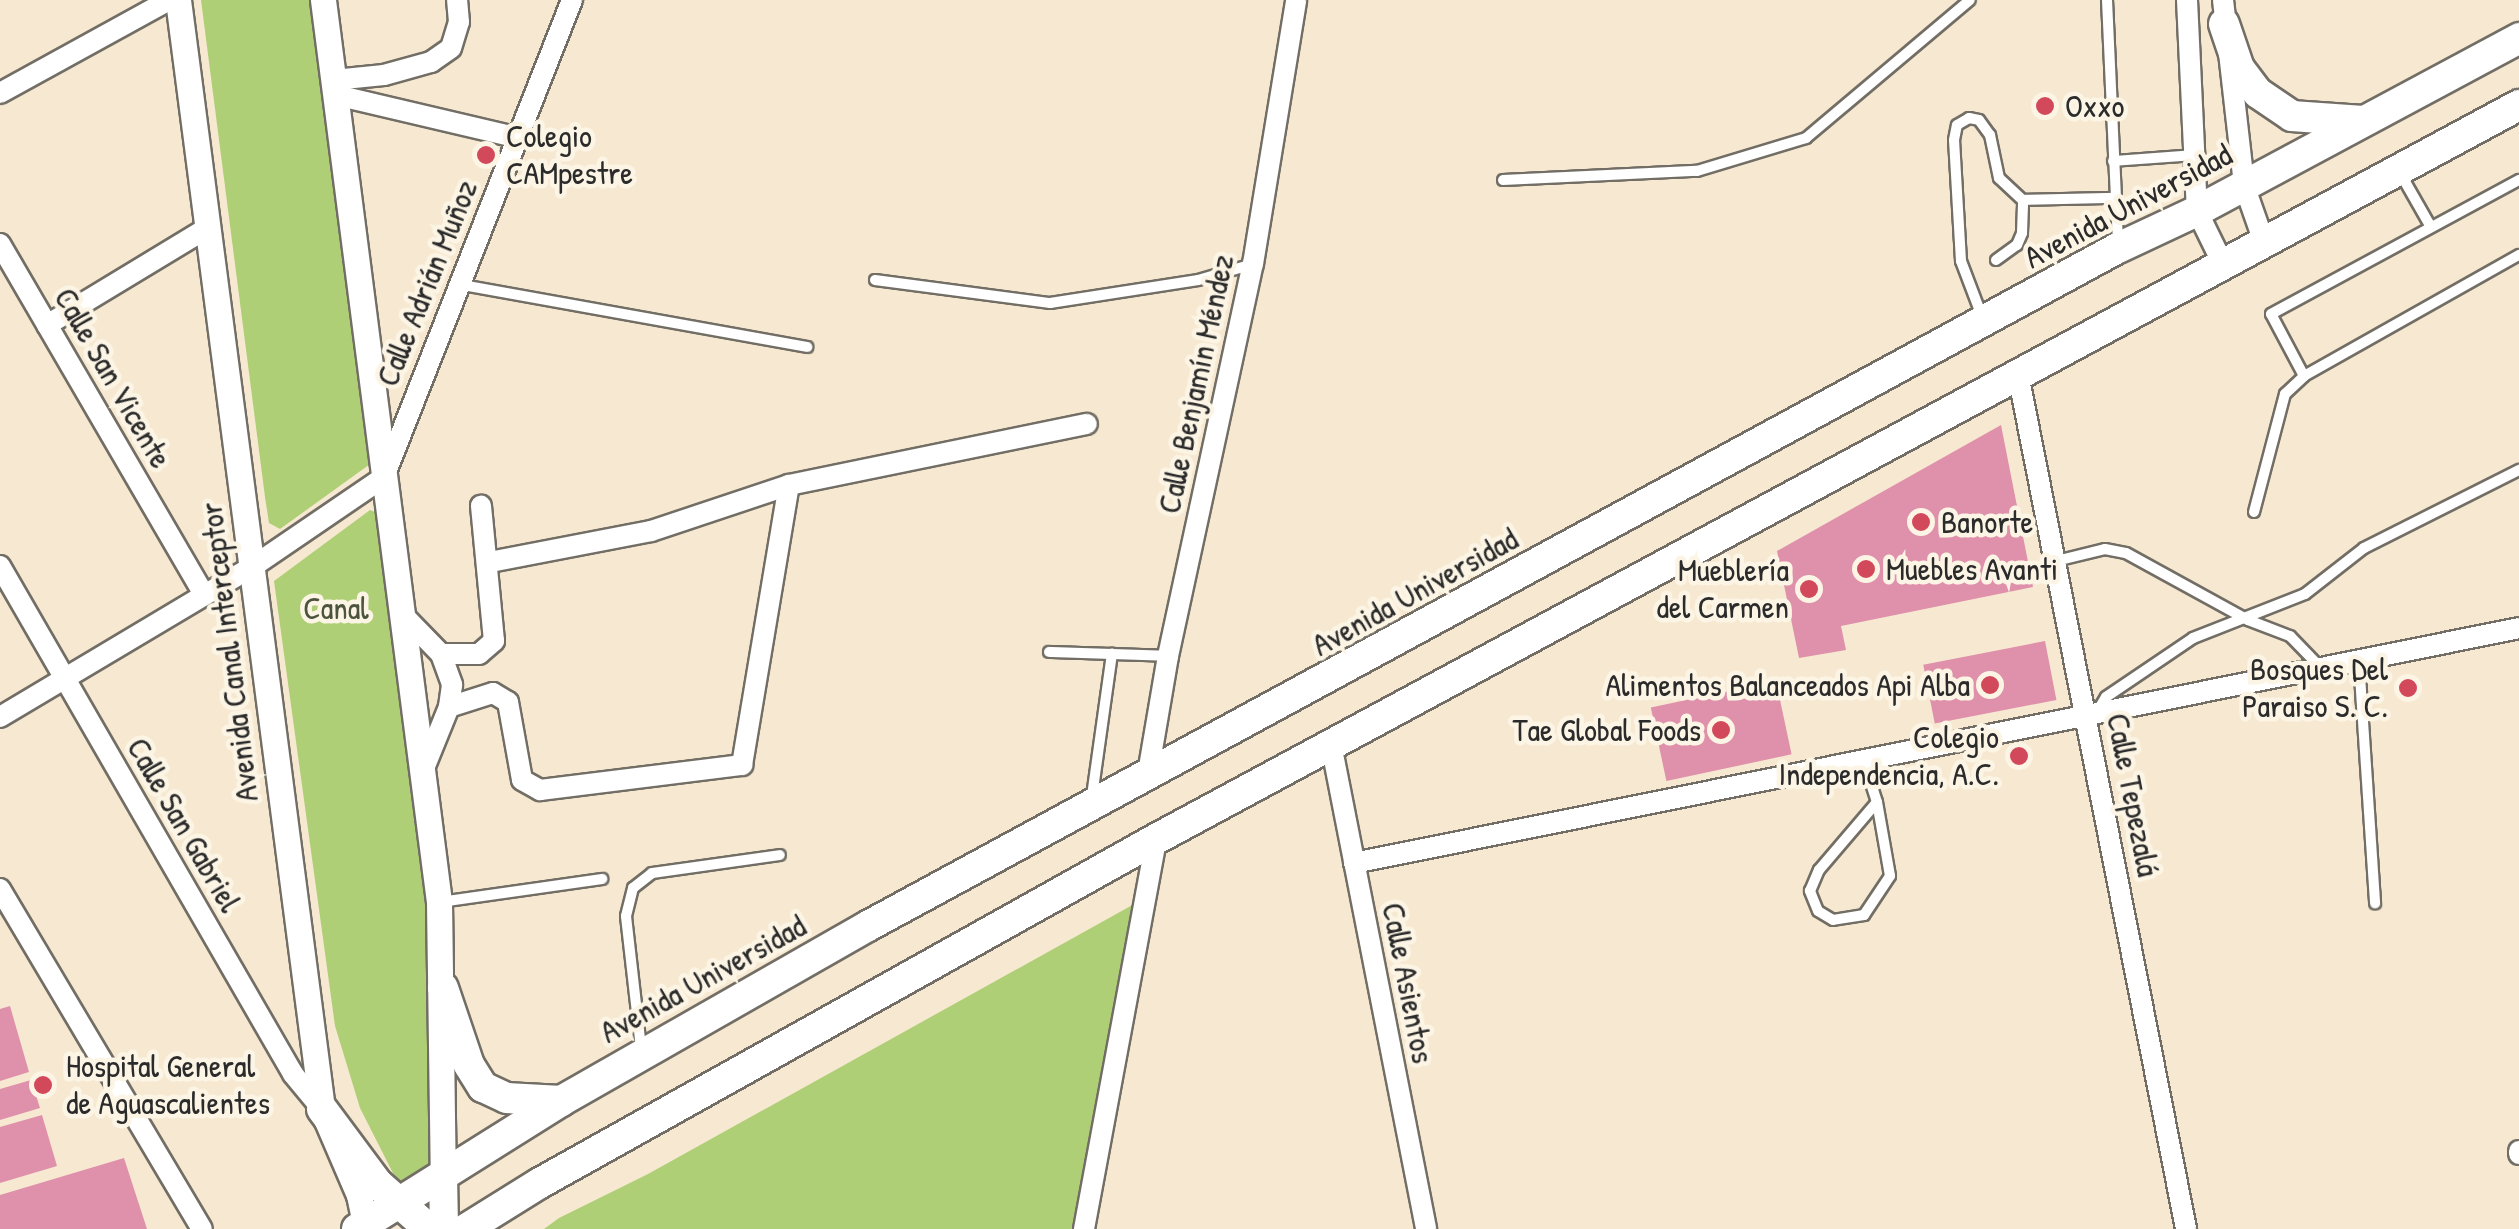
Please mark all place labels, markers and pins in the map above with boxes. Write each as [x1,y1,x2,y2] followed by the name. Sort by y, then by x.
[2065,87,2124,125] place label: Oxxo
[2034,95,2056,117] marker: Oxxo
[506,118,633,193] place label: Colegio CAMpestre
[475,144,497,166] marker: Colegio CAMpestre
[1941,503,2033,541] place label: Banorte
[1910,511,1932,533] marker: Banorte
[1886,550,2058,588] place label: Muebles Avanti
[1657,552,1789,627] place label: Mueblería del Carmen
[1855,558,1877,580] marker: Muebles Avanti
[1798,578,1820,600] marker: Mueblería del Carmen
[2242,651,2388,726] place label: Bosques Del Paraiso S. C.
[1605,666,1970,704] place label: Alimentos Balanceados Api Alba
[1979,674,2001,696] marker: Alimentos Balanceados Api Alba
[2397,677,2419,699] marker: Bosques Del Paraiso S. C.
[1512,711,1701,749] place label: Tae Global Foods
[1710,719,1732,741] marker: Tae Global Foods
[1778,719,1999,794] place label: Colegio Independencia, A.C.
[2008,745,2030,767] marker: Colegio Independencia, A.C.
[66,1048,270,1123] place label: Hospital General de Aguascalientes
[30,1072,56,1098] marker: Hospital General de Aguascalientes

